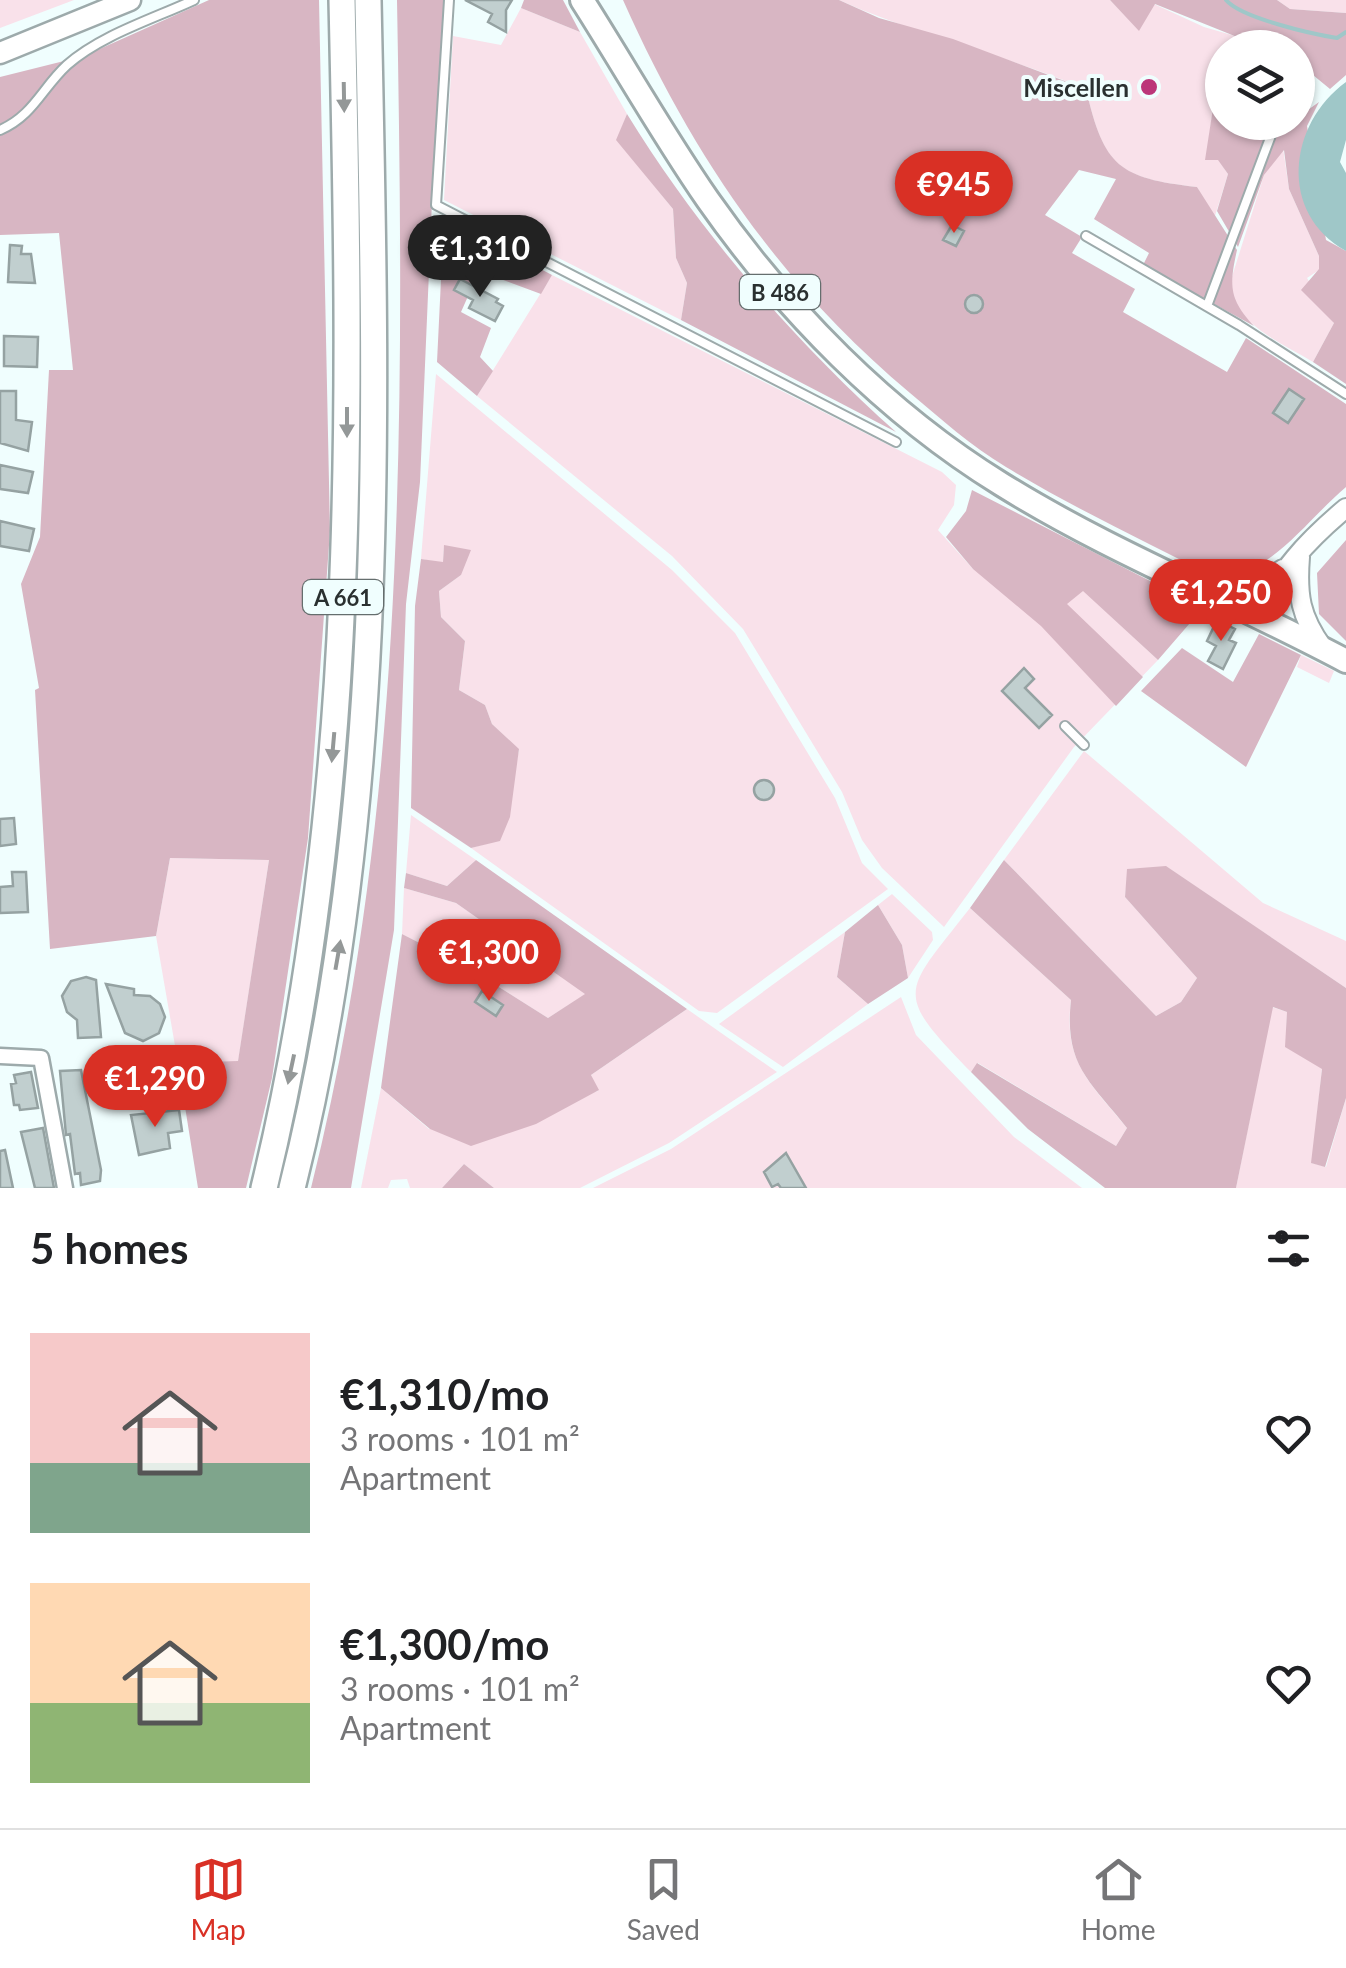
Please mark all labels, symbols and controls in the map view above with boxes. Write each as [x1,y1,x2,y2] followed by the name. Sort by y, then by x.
[1205,30,1315,140] map controls
[1205,30,1315,140] button: layers
[1023,72,1129,102] place label: Miscellen
[1138,76,1160,98] marker: Miscellen
[337,82,353,114] one-way arrow
[895,151,1013,236] pin: €945
[917,164,991,203] text: €945
[399,215,561,300] pin: €1,310
[430,228,530,267] text: €1,310
[740,275,820,309] road number: B 486
[339,407,355,439] one-way arrow
[1140,559,1302,644] pin: €1,250
[1171,572,1271,611] text: €1,250
[303,580,383,614] road number: A 661
[324,732,340,763] one-way arrow
[408,919,570,1004] pin: €1,300
[439,932,539,971] text: €1,300
[331,939,346,970] one-way arrow
[74,1045,236,1130] pin: €1,290
[282,1054,298,1085] one-way arrow
[105,1058,205,1097] text: €1,290
[1261,1221,1316,1276] icon: filters
[30,1223,188,1273] text: 5 homes
[340,1369,549,1419] text: €1,310/mo
[110,1373,230,1493] icon: home
[1261,1406,1316,1461] icon: heart
[340,1419,580,1458] text: 3 rooms · 101 m²
[340,1458,491,1497] text: Apartment
[340,1619,549,1669] text: €1,300/mo
[110,1623,230,1743] icon: home
[1261,1656,1316,1711] icon: heart
[340,1669,580,1708] text: 3 rooms · 101 m²
[340,1708,491,1747] text: Apartment
[191,1852,246,1946] tab: Map
[627,1852,700,1946] tab: Saved
[1081,1852,1155,1946] tab: Home

